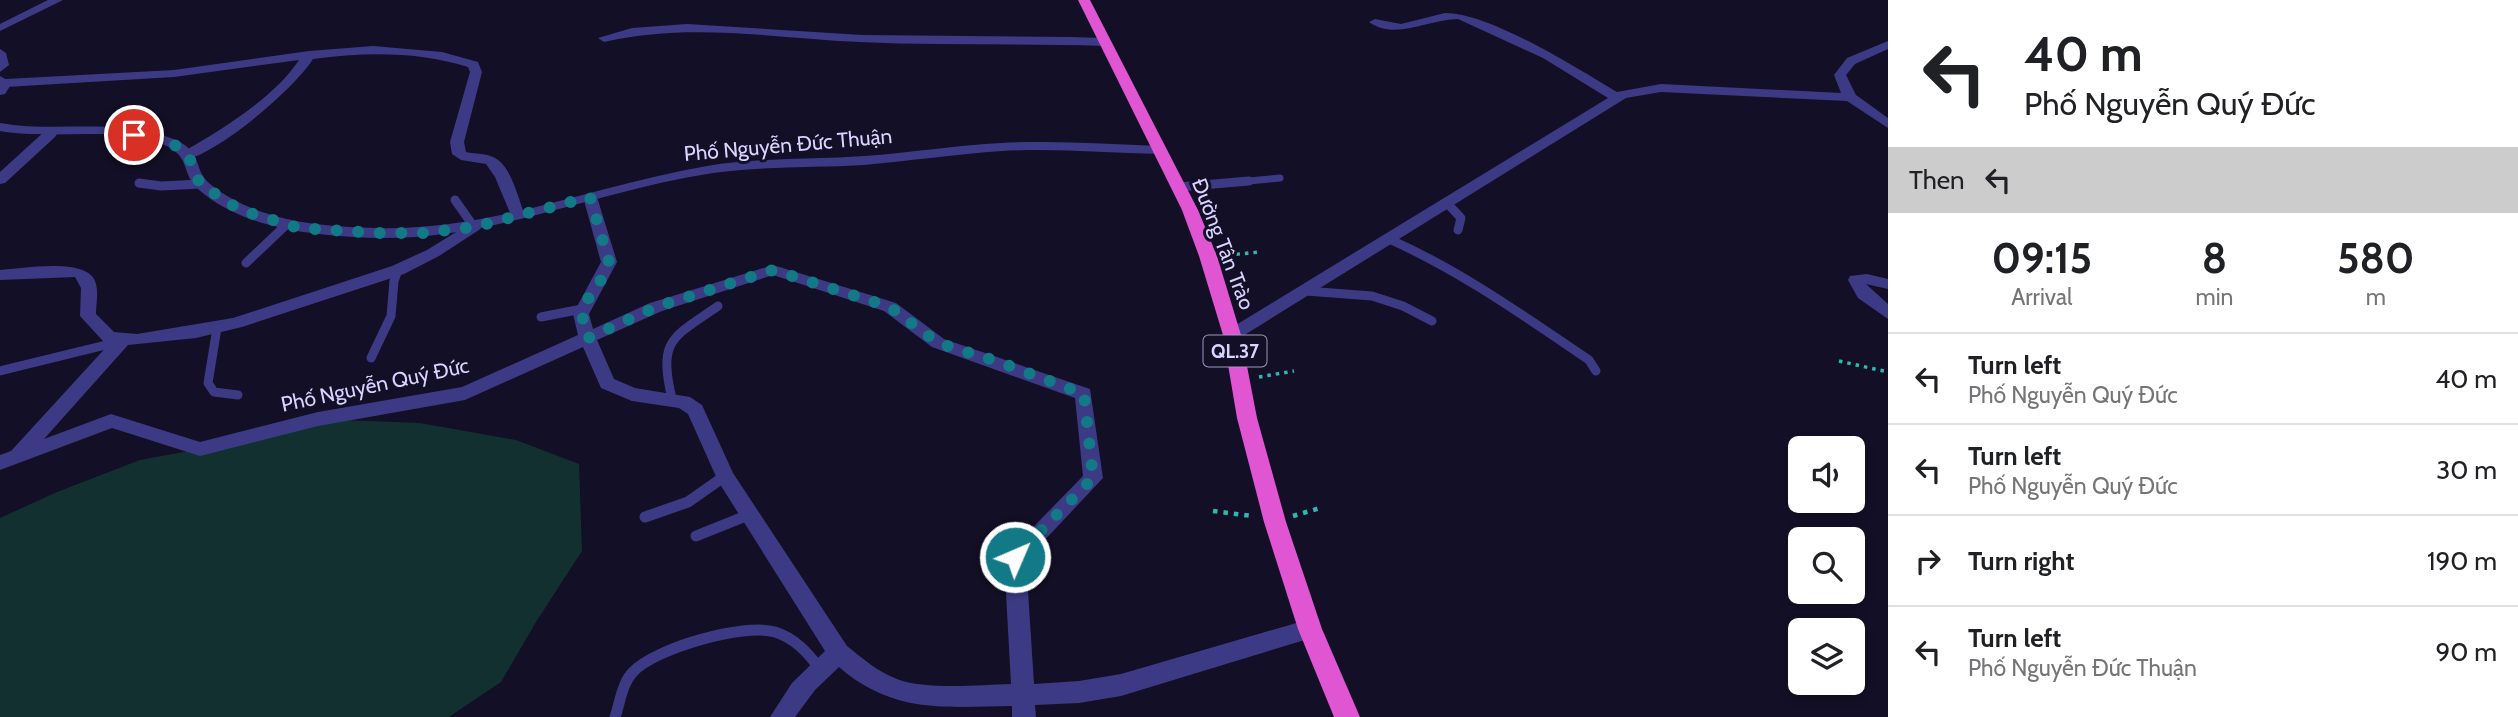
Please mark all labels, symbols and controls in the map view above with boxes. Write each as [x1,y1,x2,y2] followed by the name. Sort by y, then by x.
[2024,24,2143,83] text: 40 m
[1909,28,2000,119] icon: left
[2024,84,2316,123] text: Phố Nguyễn Quý Đức
[104,105,164,165] pin
[115,116,153,154] icon: arrive
[683,123,893,166] street label: Phố Nguyễn Đức Thuận
[1979,161,2017,199] icon: left
[1909,164,1965,196] text: Then
[1187,175,1260,313] street label: Đường Tân Trào
[1991,232,2092,284] text: 09:15
[2202,232,2227,284] text: 8
[2337,232,2415,284] text: 580
[2011,283,2072,311] text: Arrival
[2196,283,2233,311] text: min
[2366,283,2386,311] text: m
[1204,336,1266,366] road number: QL.37
[1968,349,2061,381] text: Turn left
[279,352,471,417] street label: Phố Nguyễn Quý Đức
[1909,360,1947,398] icon: left
[2435,363,2497,395] text: 40 m
[1968,381,2178,409] text: Phố Nguyễn Quý Đức
[1788,436,1865,695] map controls
[1788,436,1865,513] button: sound
[1968,440,2061,472] text: Turn left
[1909,451,1947,489] icon: left
[2436,454,2497,486] text: 30 m
[1968,472,2178,500] text: Phố Nguyễn Quý Đức
[978,520,1052,594] position arrow
[1788,527,1865,604] button: search
[1909,542,1947,580] icon: right
[1968,545,2074,577] text: Turn right
[2427,545,2497,577] text: 190 m
[1788,618,1865,695] button: layers
[1968,622,2061,654] text: Turn left
[1909,633,1947,671] icon: left
[2435,636,2497,668] text: 90 m
[1968,654,2197,682] text: Phố Nguyễn Đức Thuận

